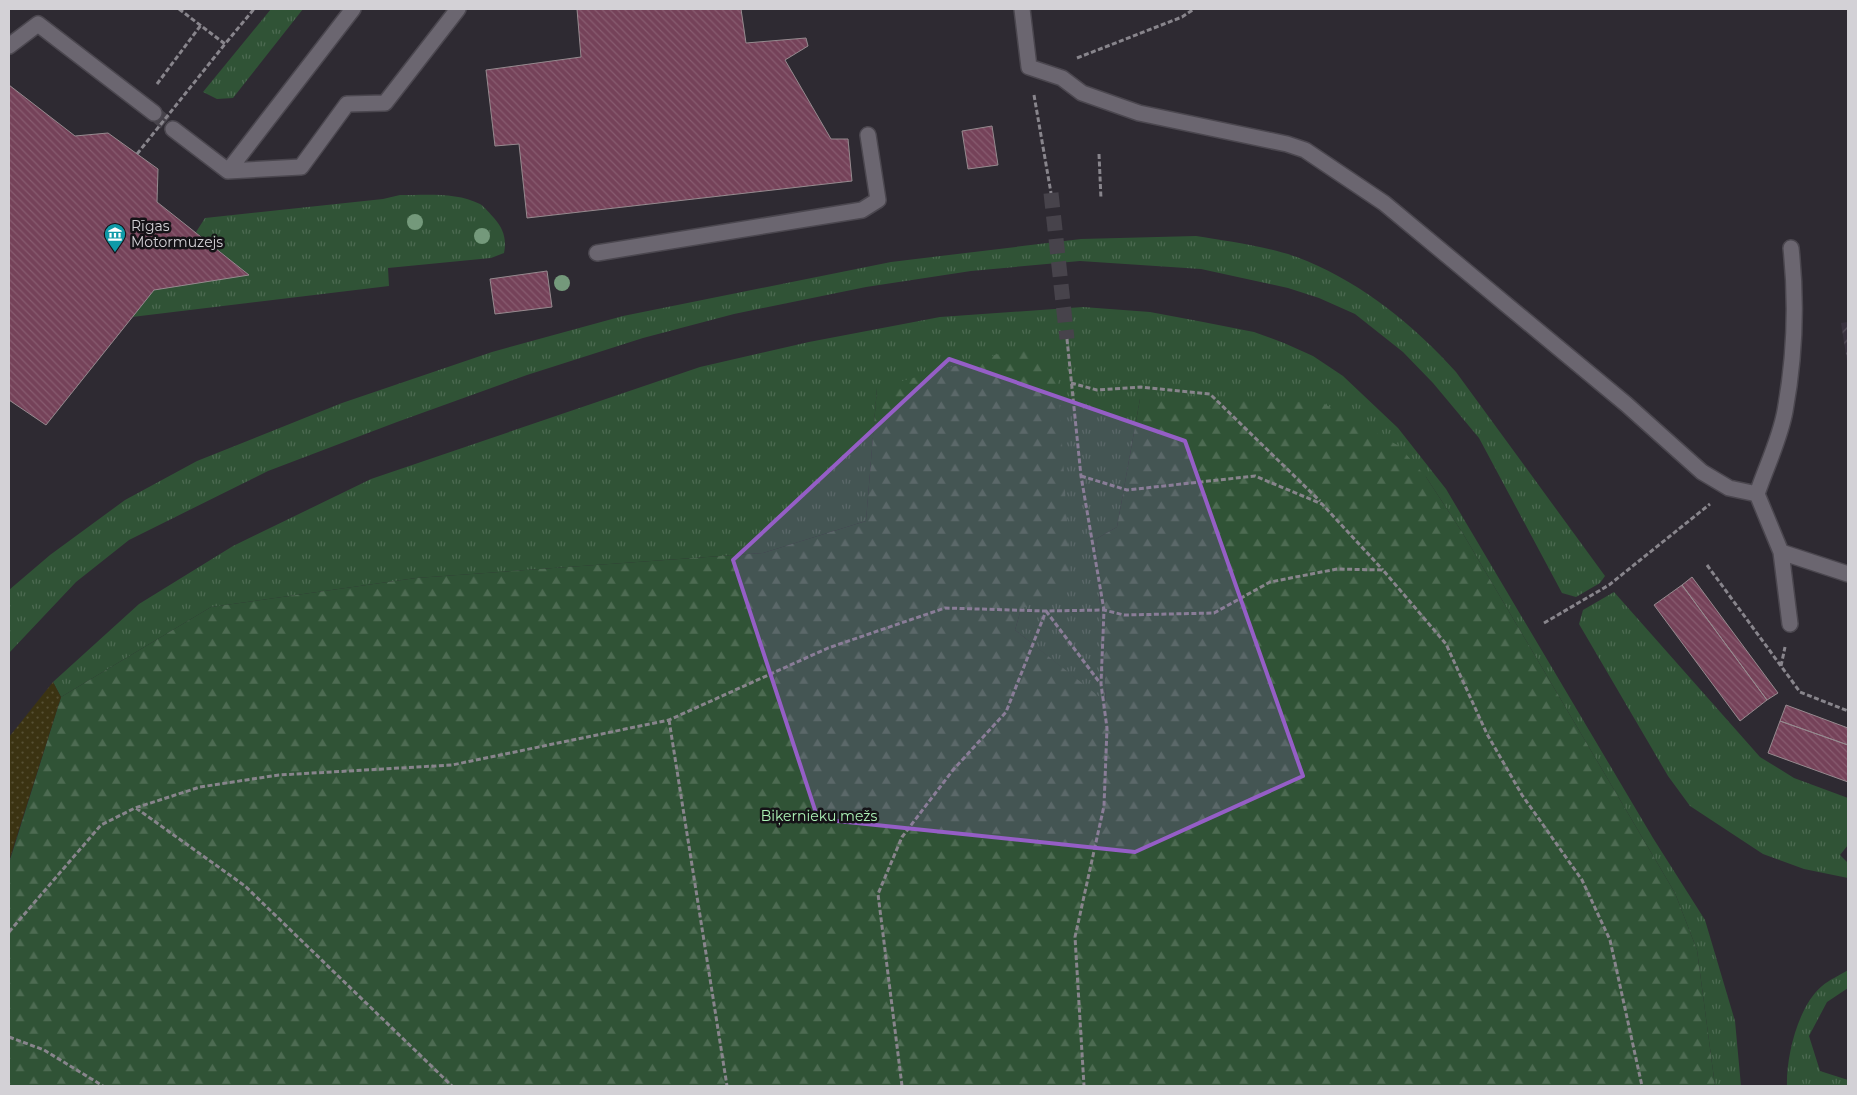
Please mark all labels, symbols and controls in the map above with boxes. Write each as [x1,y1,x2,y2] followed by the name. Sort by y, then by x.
[131,217,223,251] place label: Rīgas Motormuzejs
[103,222,127,253] museum icon: Rīgas Motormuzejs
[761,807,877,826] park label: Biķernieku mežs

